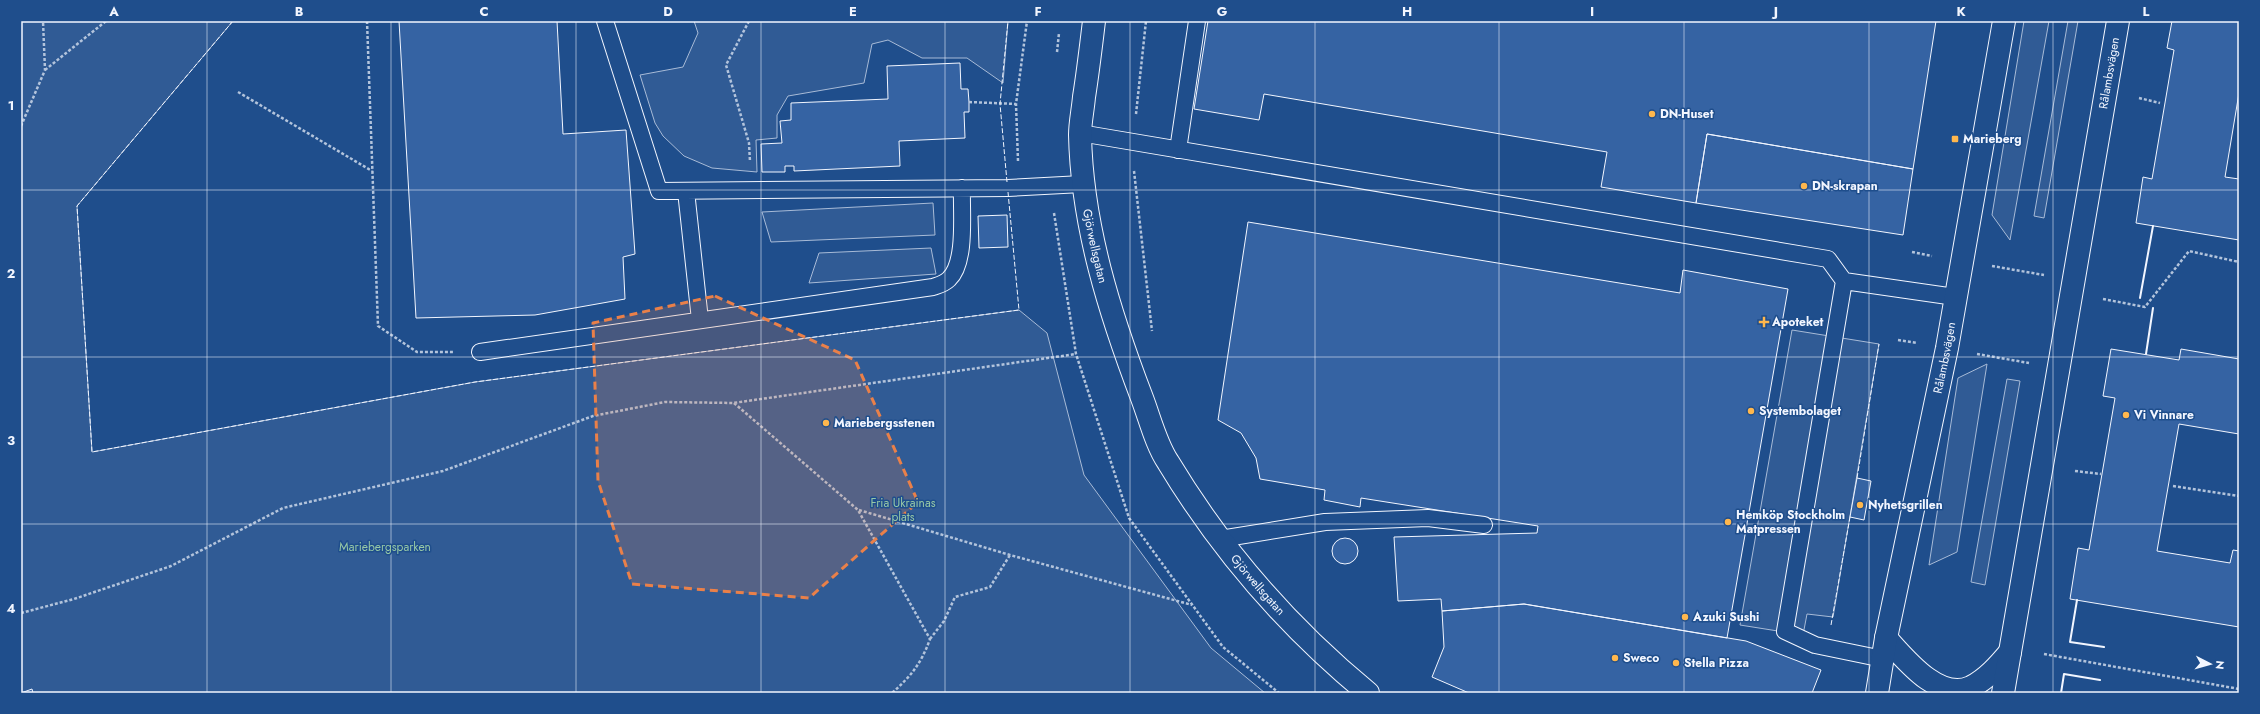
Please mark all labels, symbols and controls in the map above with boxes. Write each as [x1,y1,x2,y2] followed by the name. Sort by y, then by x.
[108,2,119,21] text: A
[295,2,304,21] text: B
[479,2,489,21] text: C
[663,2,673,21] text: D
[849,2,857,21] text: E
[1034,2,1042,21] text: F
[1217,2,1228,21] text: G
[1402,2,1412,21] text: H
[1590,2,1594,21] text: I
[1771,2,1778,21] text: J
[1956,2,1966,21] text: K
[2143,2,2150,21] text: L
[2094,36,2124,110] street label: Rålambsvägen
[8,96,14,115] text: 1
[1660,105,1714,123] place label: DN-Huset
[1647,109,1657,119] marker: DN-Huset
[1963,130,2022,148] place label: Marieberg
[1950,134,1960,144] marker: Marieberg
[1812,177,1878,195] place label: DN-skrapan
[1799,181,1809,191] marker: DN-skrapan
[1078,207,1112,285] street label: Gjörwellsgatan
[7,264,15,283] text: 2
[1771,313,1824,331] place label: Apoteket
[1759,317,1769,327] marker: Apoteket
[1929,321,1960,395] street label: Rålambsvägen
[1759,402,1841,420] place label: Systembolaget
[1746,406,1756,416] marker: Systembolaget
[2133,406,2194,424] place label: Vi Vinnare
[2121,410,2131,420] marker: Vi Vinnare
[834,414,935,432] place label: Mariebergsstenen
[821,418,831,428] marker: Mariebergsstenen
[7,431,15,450] text: 3
[870,494,936,526] park label: Fria Ukrainas plats
[1868,496,1943,514] place label: Nyhetsgrillen
[1855,500,1865,510] marker: Nyhetsgrillen
[1736,506,1845,538] place label: Hemköp Stockholm Matpressen
[1723,517,1733,527] marker: Hemköp Stockholm Matpressen
[339,538,431,556] park label: Mariebergsparken
[1226,550,1289,619] street label: Gjörwellsgatan
[6,599,16,618] text: 4
[1692,608,1759,626] place label: Azuki Sushi
[1680,612,1690,622] marker: Azuki Sushi
[2190,644,2230,684] north arrow
[1623,649,1659,667] place label: Sweco
[1610,653,1620,663] marker: Sweco
[1684,654,1749,672] place label: Stella Pizza
[1671,658,1681,668] marker: Stella Pizza
[2212,660,2228,670] text: N

